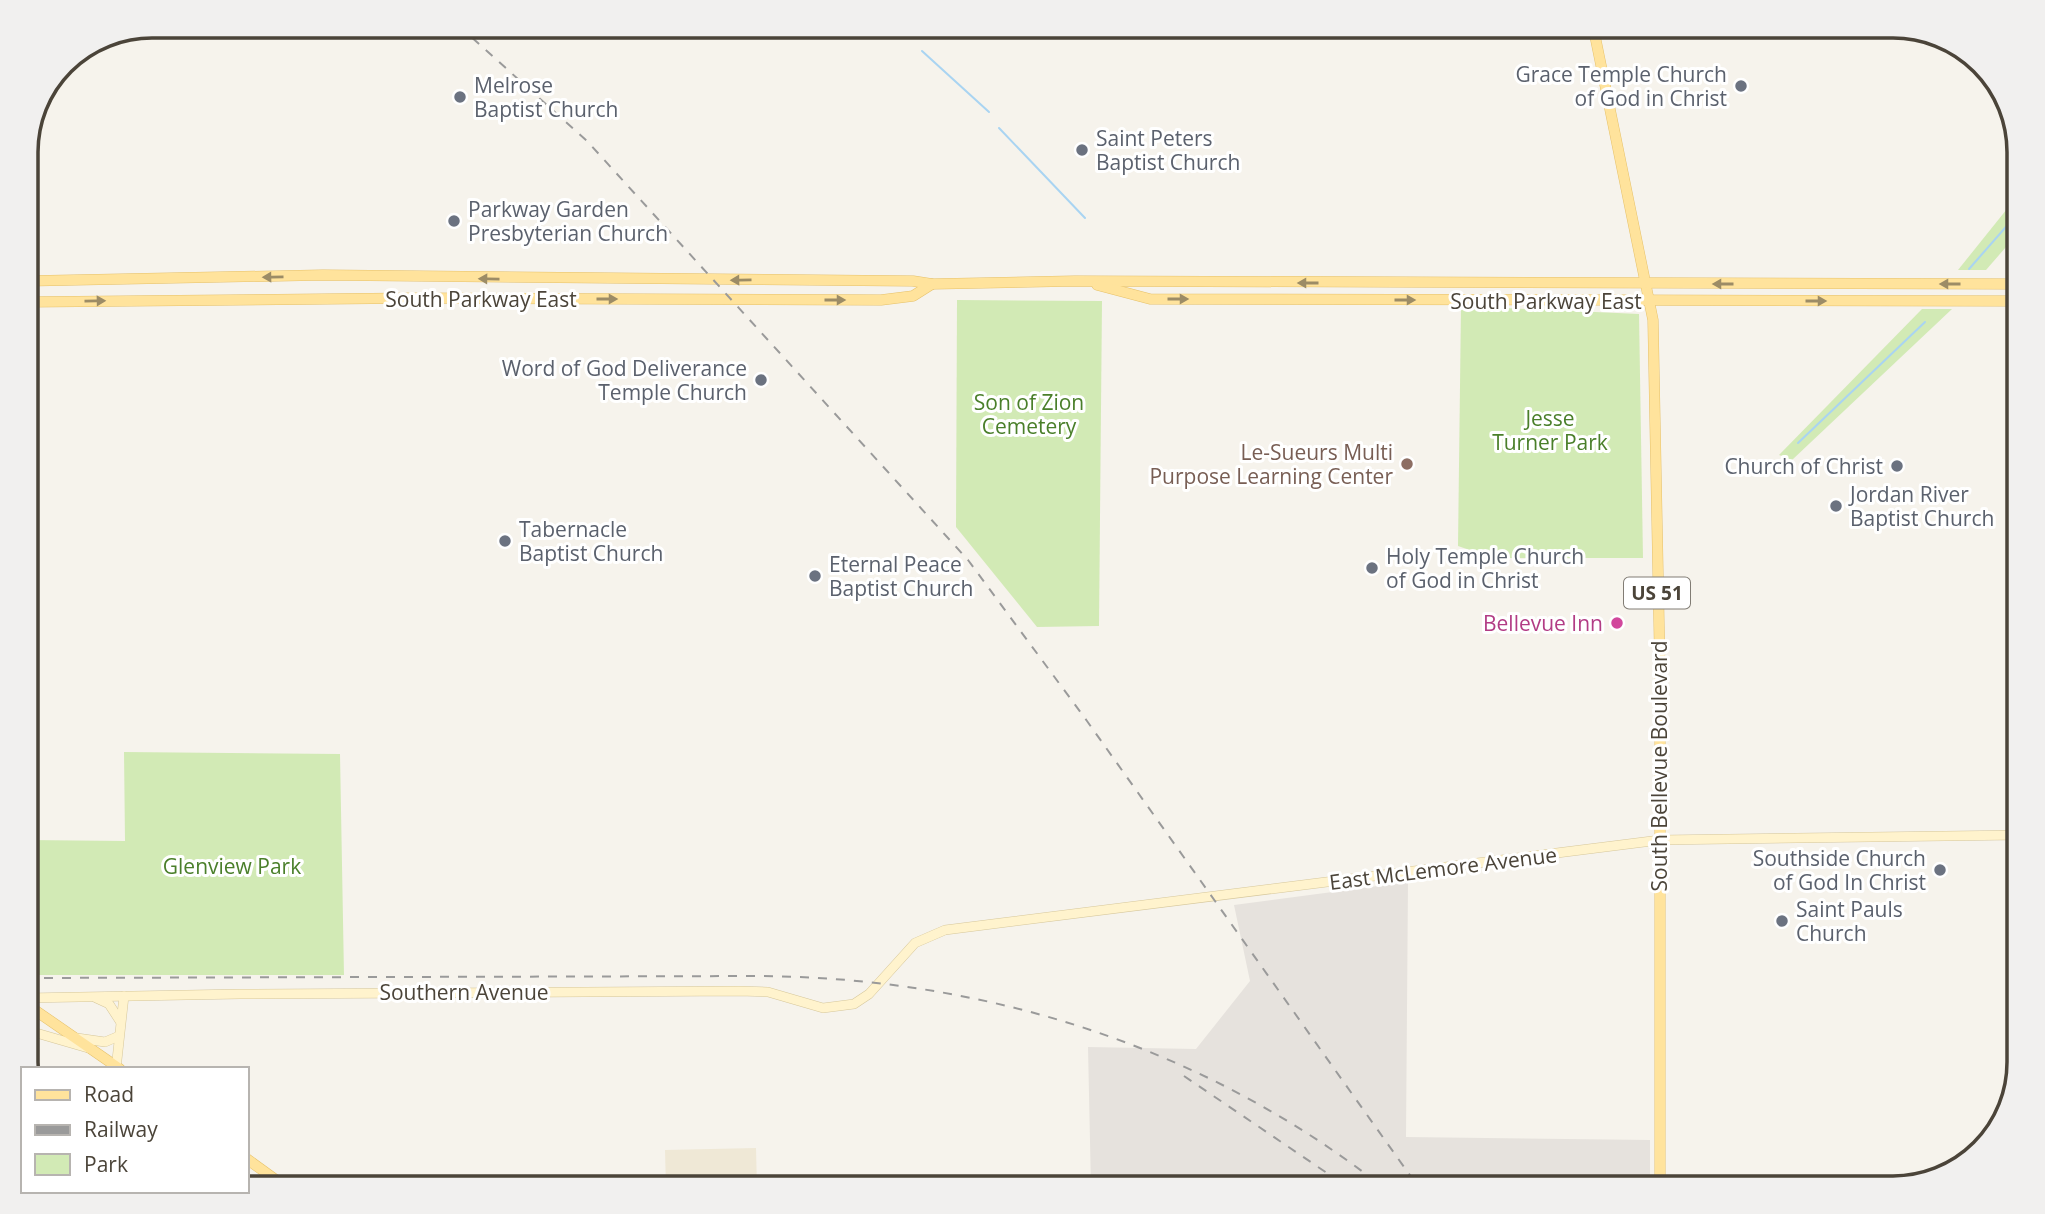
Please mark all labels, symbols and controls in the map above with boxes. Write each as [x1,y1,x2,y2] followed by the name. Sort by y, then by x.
[1515,60,1727,112] place label: Grace Temple Church of God in Christ
[474,71,618,123] place label: Melrose Baptist Church
[1733,78,1749,94] marker: Grace Temple Church of God in Christ
[452,89,468,105] marker: Melrose Baptist Church
[1096,124,1240,176] place label: Saint Peters Baptist Church
[1074,142,1090,158] marker: Saint Peters Baptist Church
[468,195,668,247] place label: Parkway Garden Presbyterian Church
[446,213,462,229] marker: Parkway Garden Presbyterian Church
[262,271,284,282] one-way arrow
[478,273,500,285] one-way arrow
[730,274,752,286] one-way arrow
[1297,277,1319,289] one-way arrow
[1712,278,1734,290] one-way arrow
[1939,278,1961,290] one-way arrow
[385,285,577,313] street label: South Parkway East
[1450,287,1642,315] street label: South Parkway East
[596,293,618,305] one-way arrow
[1167,293,1189,305] one-way arrow
[824,294,846,306] one-way arrow
[1395,294,1417,306] one-way arrow
[84,295,106,307] one-way arrow
[1805,295,1827,307] one-way arrow
[502,354,747,406] place label: Word of God Deliverance Temple Church
[753,372,769,388] marker: Word of God Deliverance Temple Church
[974,388,1084,440] park label: Son of Zion Cemetery
[1492,404,1608,456] park label: Jesse Turner Park
[1149,438,1393,490] place label: Le-Sueurs Multi Purpose Learning Center
[1724,452,1883,480] place label: Church of Christ
[1399,456,1415,472] marker: Le-Sueurs Multi Purpose Learning Center
[1889,458,1905,474] marker: Church of Christ
[1848,480,1994,532] place label: Jordan River Baptist Church
[1828,498,1844,514] marker: Jordan River Baptist Church
[519,515,663,567] place label: Tabernacle Baptist Church
[497,533,513,549] marker: Tabernacle Baptist Church
[1386,542,1584,594] place label: Holy Temple Church of God in Christ
[829,550,973,602] place label: Eternal Peace Baptist Church
[1364,560,1380,576] marker: Holy Temple Church of God in Christ
[807,568,823,584] marker: Eternal Peace Baptist Church
[1624,578,1690,608] road number: US 51
[1483,609,1603,637] place label: Bellevue Inn
[1609,615,1625,631] marker: Bellevue Inn
[1645,641,1673,891] street label: South Bellevue Boulevard
[1328,840,1558,896] street label: East McLemore Avenue
[1753,844,1926,896] place label: Southside Church of God In Christ
[163,852,301,880] park label: Glenview Park
[1932,862,1948,878] marker: Southside Church of God In Christ
[1796,895,1903,947] place label: Saint Pauls Church
[1774,913,1790,929] marker: Saint Pauls Church
[379,978,549,1006] street label: Southern Avenue
[21,1067,248,1193] legend
[84,1080,134,1108] text: Road
[84,1115,158,1143] text: Railway
[84,1150,128,1178] text: Park

